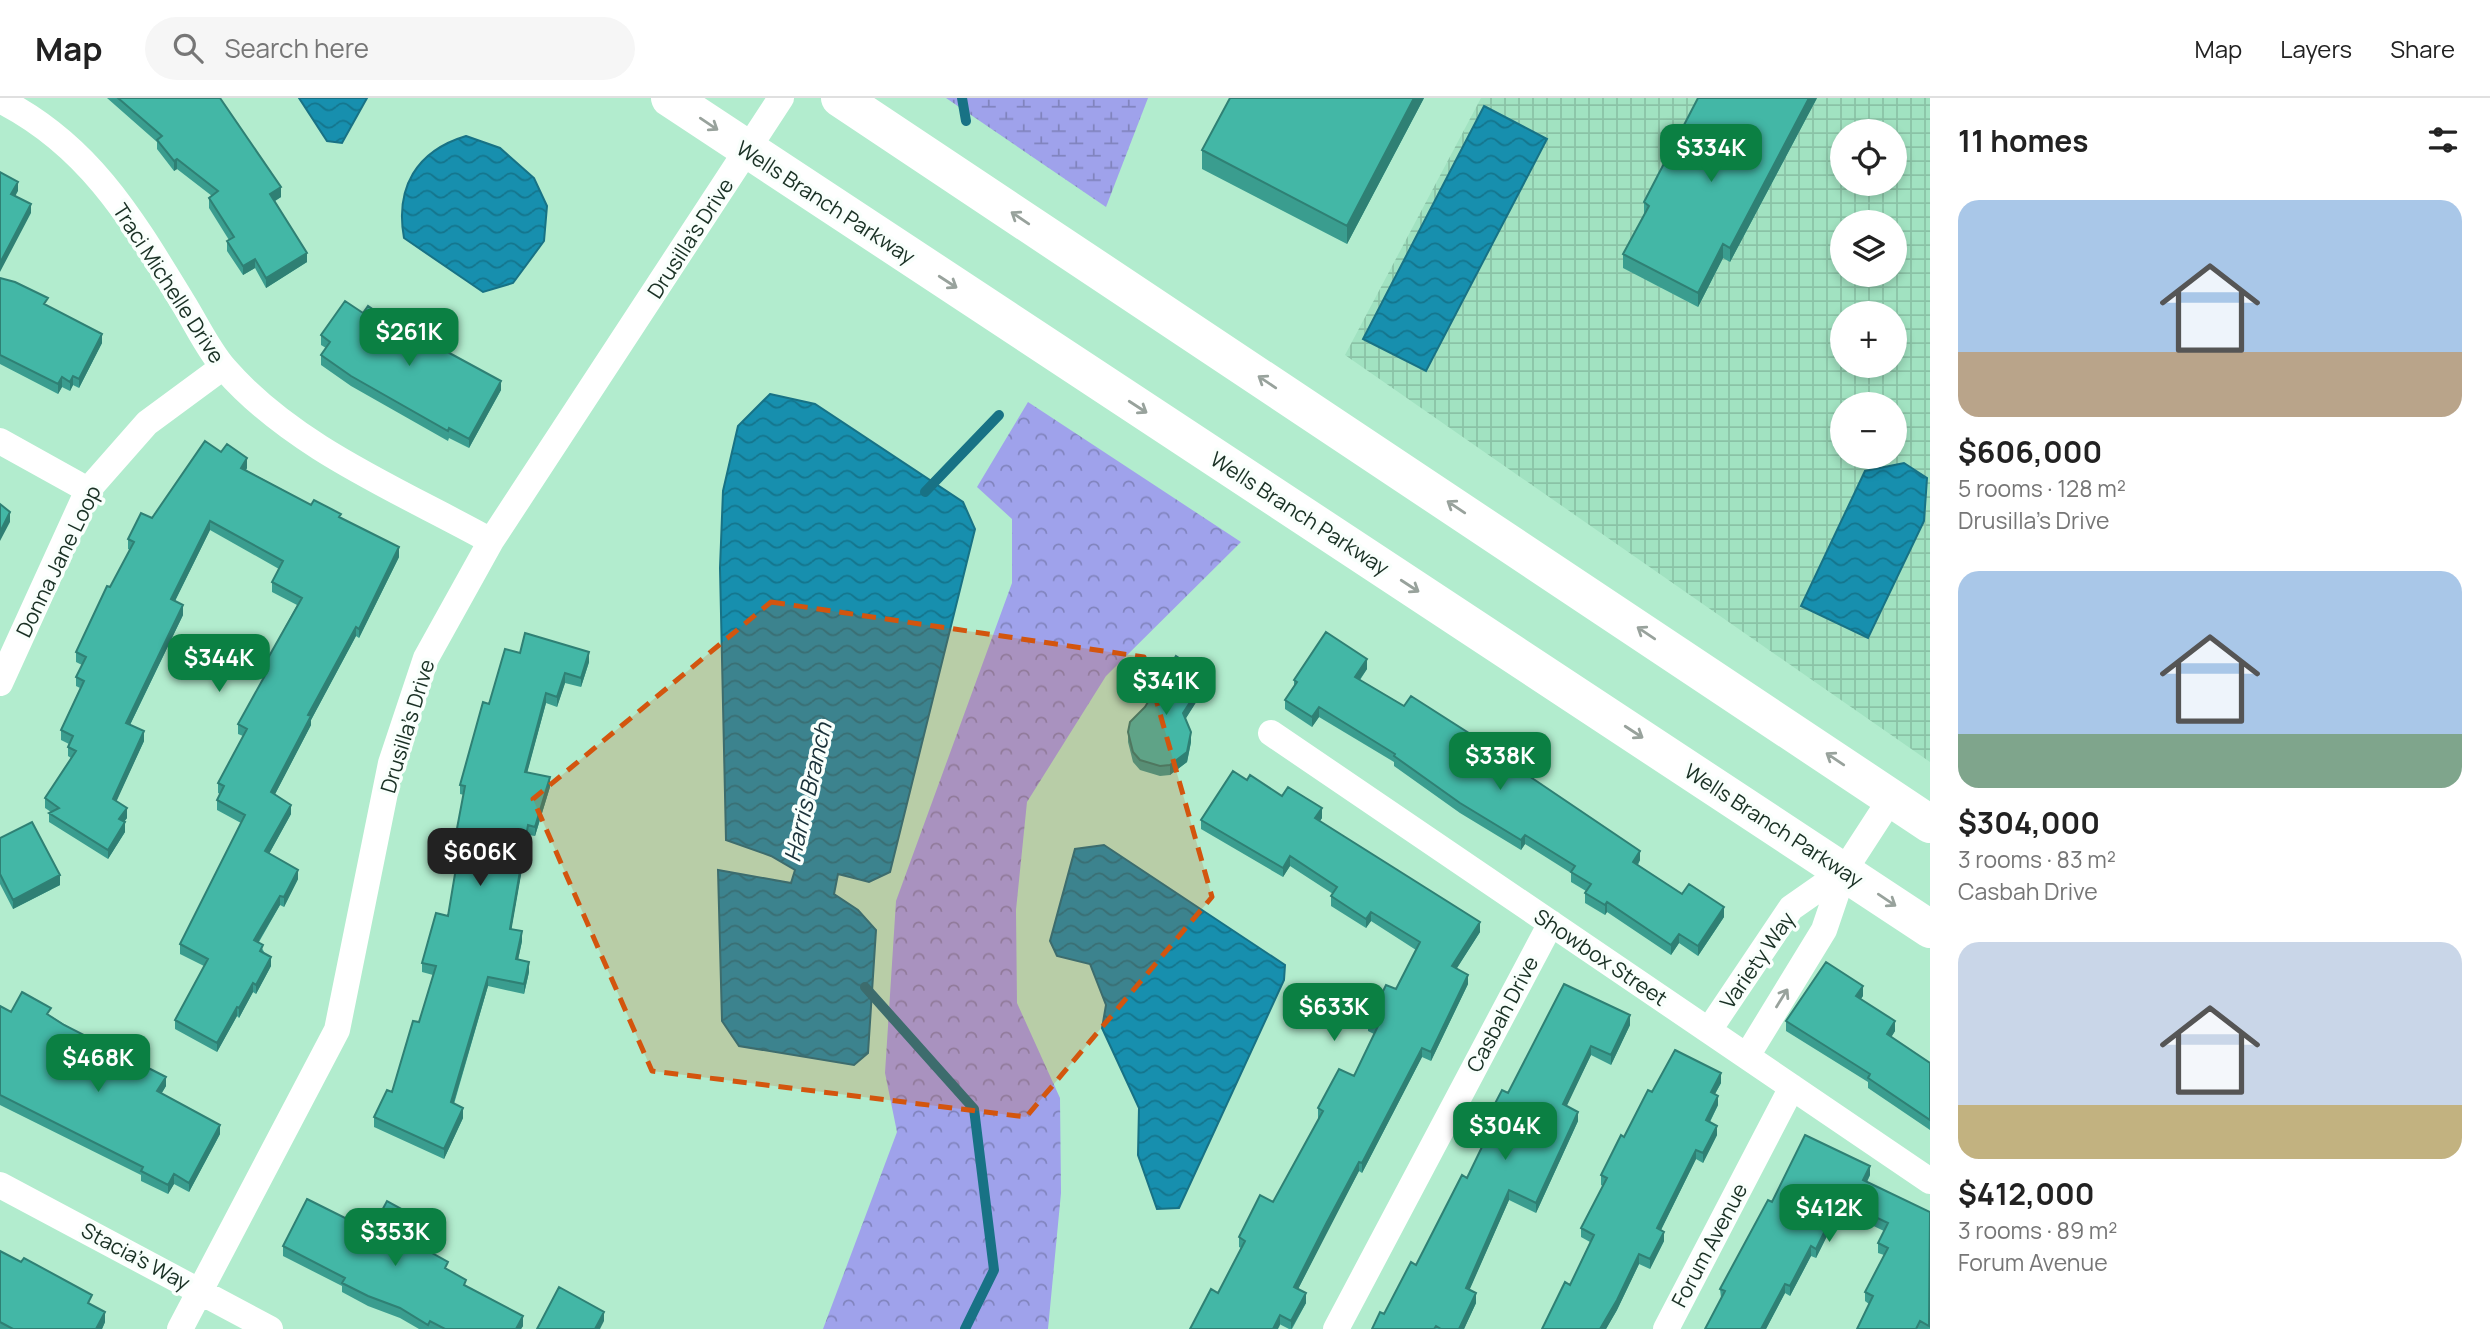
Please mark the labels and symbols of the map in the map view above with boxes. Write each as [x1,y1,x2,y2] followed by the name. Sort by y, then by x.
[698,117,718,131] one-way arrow
[1662,125,1760,184] pin: $334K
[731,134,921,270] street label: Wells Branch Parkway
[641,172,739,304] street label: Drusilla's Drive
[107,198,231,368] street label: Traci Michelle Drive
[1011,210,1030,225] one-way arrow
[937,275,957,289] one-way arrow
[360,308,458,368] pin: $261K
[1257,374,1277,388] one-way arrow
[1128,400,1147,414] one-way arrow
[1205,445,1395,581] street label: Wells Branch Parkway
[9,480,107,642] street label: Donna Jane Loop
[1447,500,1466,515] one-way arrow
[1400,578,1419,593] one-way arrow
[1637,626,1656,641] one-way arrow
[170,634,268,694] pin: $344K
[373,656,441,796] street label: Drusilla's Drive
[1117,658,1215,717] pin: $341K
[775,718,839,865] water label: Harris Branch
[1623,726,1643,740] one-way arrow
[1451,732,1549,792] pin: $338K
[1826,752,1845,766] one-way arrow
[1679,757,1869,893] street label: Wells Branch Parkway
[431,828,529,888] pin: $606K
[1877,892,1896,907] one-way arrow
[1529,902,1673,1012] street label: Showbox Street
[1713,906,1801,1014] street label: Variety Way
[1460,951,1544,1077] street label: Casbah Drive
[1285,984,1383,1043] pin: $633K
[1775,989,1790,1008] one-way arrow
[49,1034,147,1094] pin: $468K
[1456,1102,1554,1162] pin: $304K
[1665,1178,1753,1312] street label: Forum Avenue
[1780,1184,1878,1244] pin: $412K
[346,1208,444,1268] pin: $353K
[77,1216,195,1296] street label: Stacia's Way

